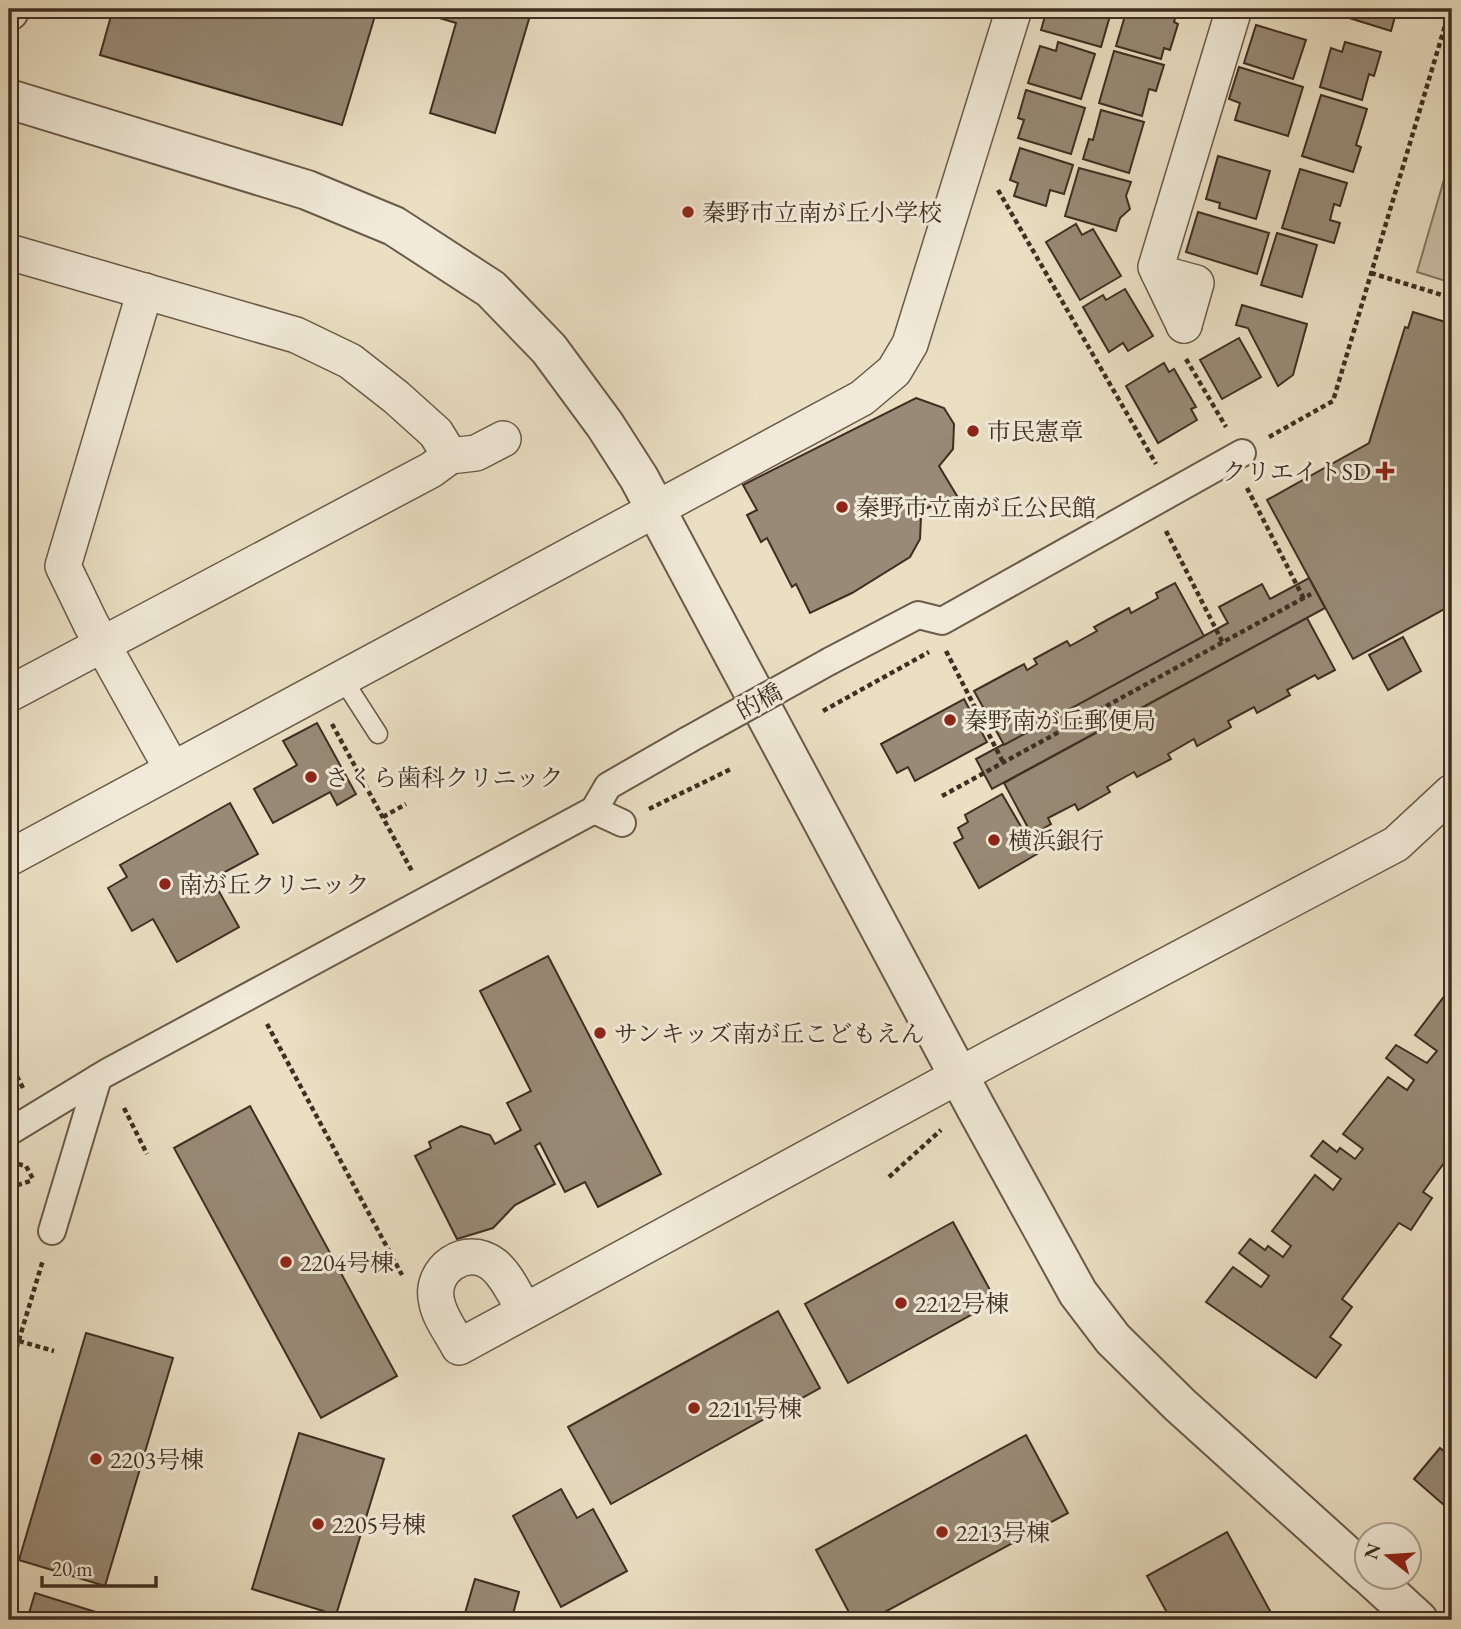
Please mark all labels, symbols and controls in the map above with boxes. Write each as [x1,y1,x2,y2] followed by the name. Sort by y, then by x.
[702,197,942,228] place label: 秦野市立南が丘小学校
[680,204,696,220] marker: 秦野市立南が丘小学校
[987,416,1083,447] place label: 市民憲章
[965,423,981,439] marker: 市民憲章
[1222,456,1371,487] place label: クリエイトSD
[1377,463,1393,479] marker: クリエイトSD
[856,492,1096,523] place label: 秦野市立南が丘公民館
[834,499,850,515] marker: 秦野市立南が丘公民館
[730,676,788,726] street label: 的橋
[964,705,1156,736] place label: 秦野南が丘郵便局
[942,712,958,728] marker: 秦野南が丘郵便局
[325,762,564,793] place label: さくら歯科クリニック
[303,769,319,785] marker: さくら歯科クリニック
[1008,825,1104,856] place label: 横浜銀行
[986,832,1002,848] marker: 横浜銀行
[179,869,370,900] place label: 南が丘クリニック
[157,876,173,892] marker: 南が丘クリニック
[614,1018,924,1049] place label: サンキッズ南が丘こどもえん
[592,1025,608,1041] marker: サンキッズ南が丘こどもえん
[300,1247,394,1278] place label: 2204号棟
[278,1254,294,1270] marker: 2204号棟
[915,1288,1009,1319] place label: 2212号棟
[893,1295,909,1311] marker: 2212号棟
[708,1393,802,1424] place label: 2211号棟
[686,1400,702,1416] marker: 2211号棟
[110,1444,204,1475] place label: 2203号棟
[88,1451,104,1467] marker: 2203号棟
[332,1509,426,1540] place label: 2205号棟
[310,1516,326,1532] marker: 2205号棟
[956,1517,1050,1548] place label: 2213号棟
[1352,1520,1422,1590] north arrow
[934,1524,950,1540] marker: 2213号棟
[1358,1540,1387,1562] text: N
[42,1545,156,1589] scale bar
[52,1555,93,1582] text: 20 m

